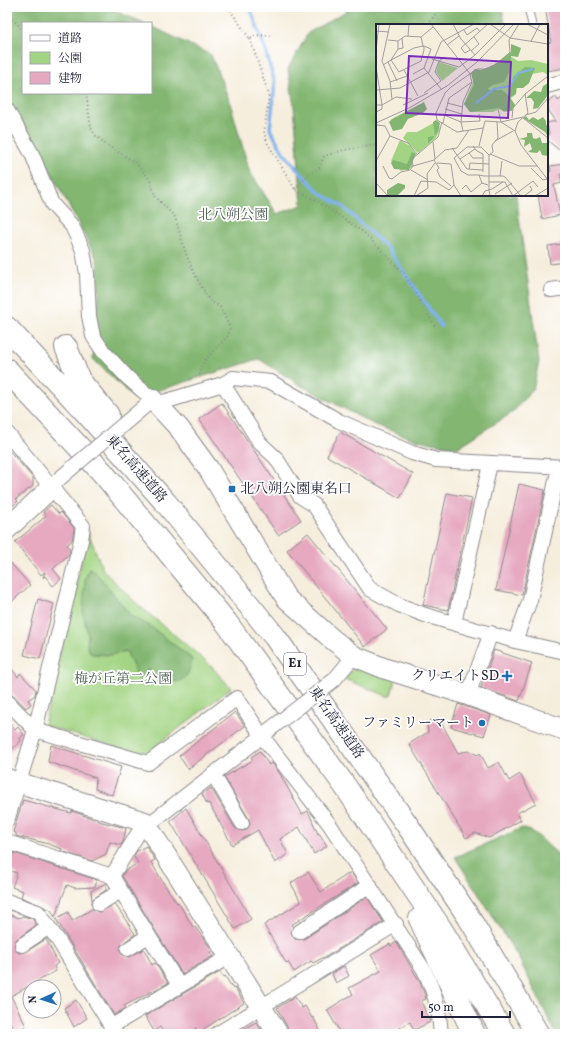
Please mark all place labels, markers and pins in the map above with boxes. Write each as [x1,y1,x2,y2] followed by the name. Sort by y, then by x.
[240,480,352,499] place label: 北八朔公園東名口
[227,484,237,494] marker: 北八朔公園東名口
[411,667,499,686] place label: クリエイトSD
[502,671,512,681] marker: クリエイトSD
[362,714,474,733] place label: ファミリーマート
[477,718,487,728] marker: ファミリーマート

